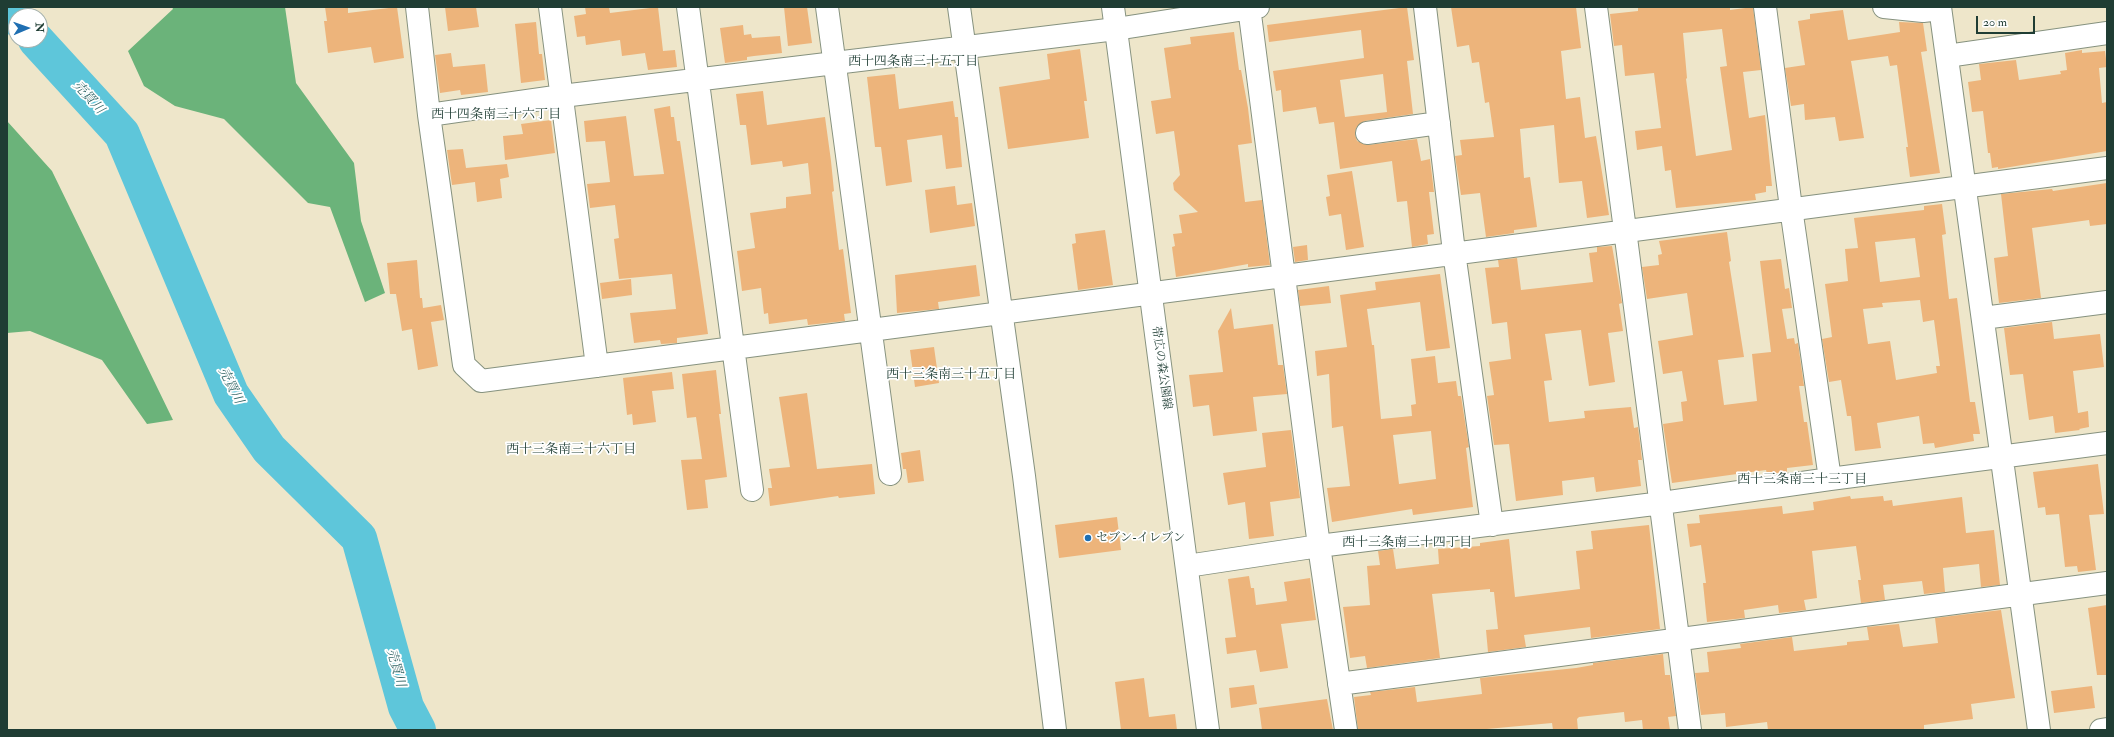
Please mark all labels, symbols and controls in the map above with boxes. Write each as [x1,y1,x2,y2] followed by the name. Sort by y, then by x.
[8,8,48,48] north arrow
[1978,8,2037,34] scale bar
[1983,15,2007,30] text: 20 m
[33,22,46,33] text: N
[848,54,978,70] district label: 西十四条南三十五丁目
[69,78,107,118] water label: 売買川
[431,107,561,123] district label: 西十四条南三十六丁目
[1148,325,1174,411] street label: 帯広の森公園線
[214,365,246,407] water label: 売買川
[886,367,1016,383] district label: 西十三条南三十五丁目
[506,442,636,458] district label: 西十三条南三十六丁目
[1737,472,1867,488] district label: 西十三条南三十三丁目
[1096,531,1185,545] place label: セブン-イレブン
[1083,533,1093,543] marker: セブン-イレブン
[1342,535,1472,551] district label: 西十三条南三十四丁目
[382,647,408,689] water label: 売買川

